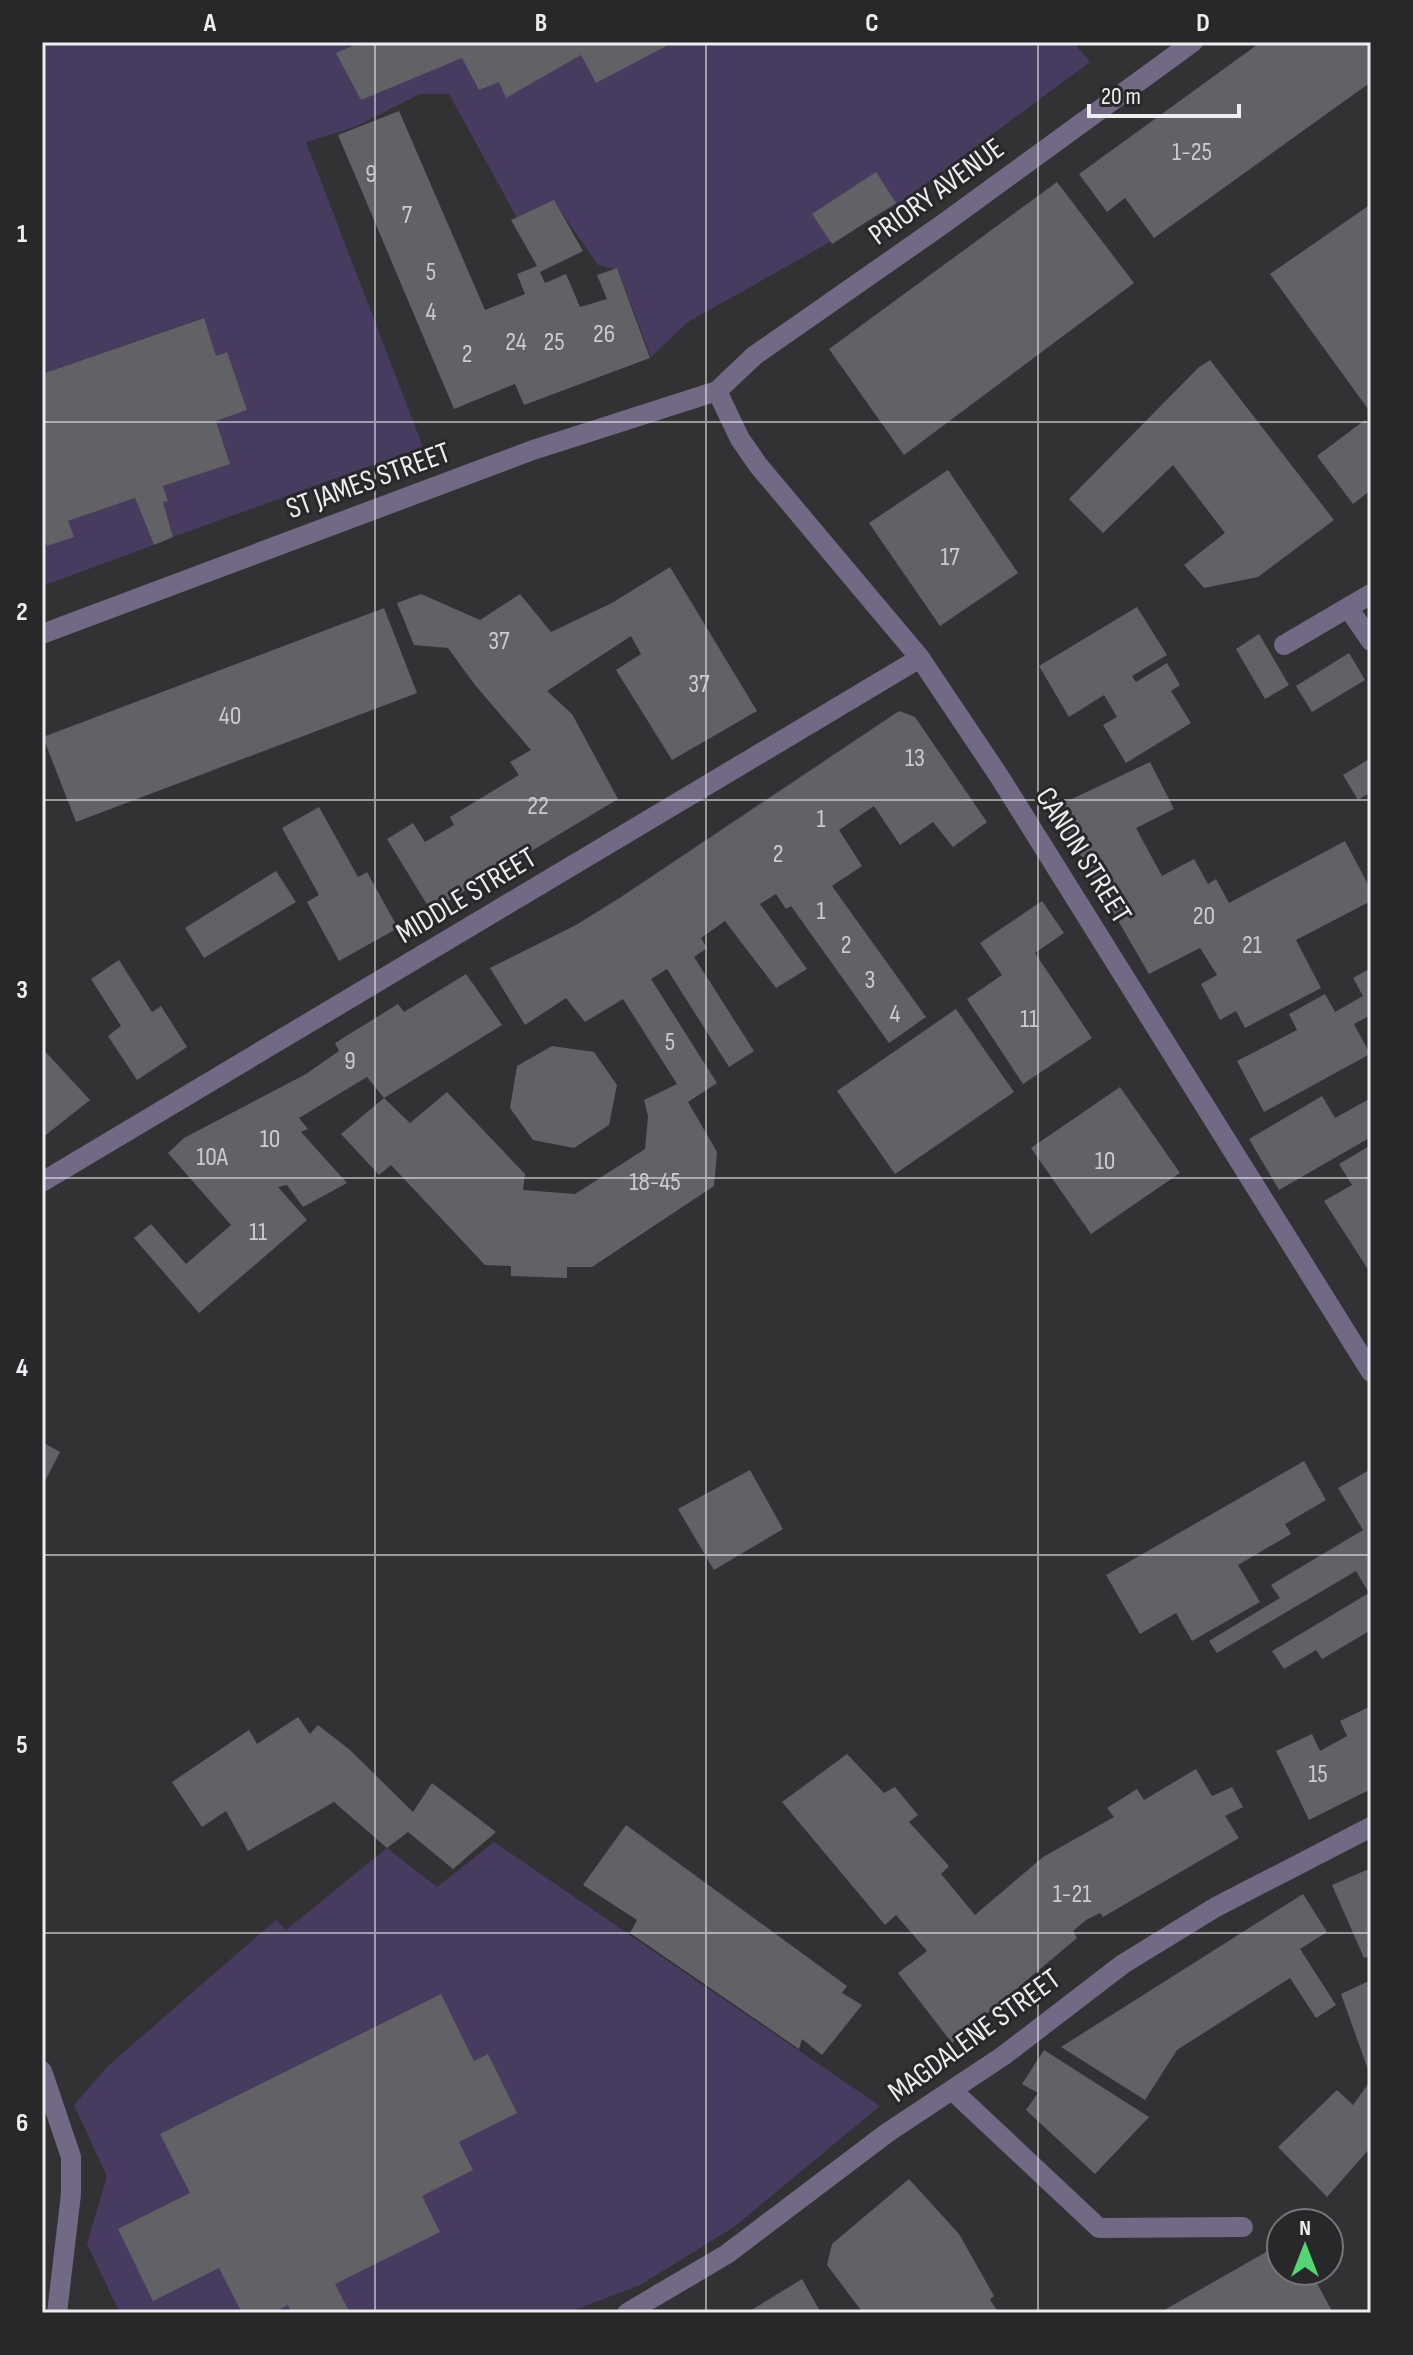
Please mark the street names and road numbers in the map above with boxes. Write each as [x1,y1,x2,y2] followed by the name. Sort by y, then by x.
[862,131,1011,253] street label: PRIORY AVENUE
[281,435,455,527] street label: ST JAMES STREET
[1027,781,1139,930] street label: CANON STREET
[390,840,543,952] street label: MIDDLE STREET
[881,1961,1068,2110] street label: MAGDALENE STREET

